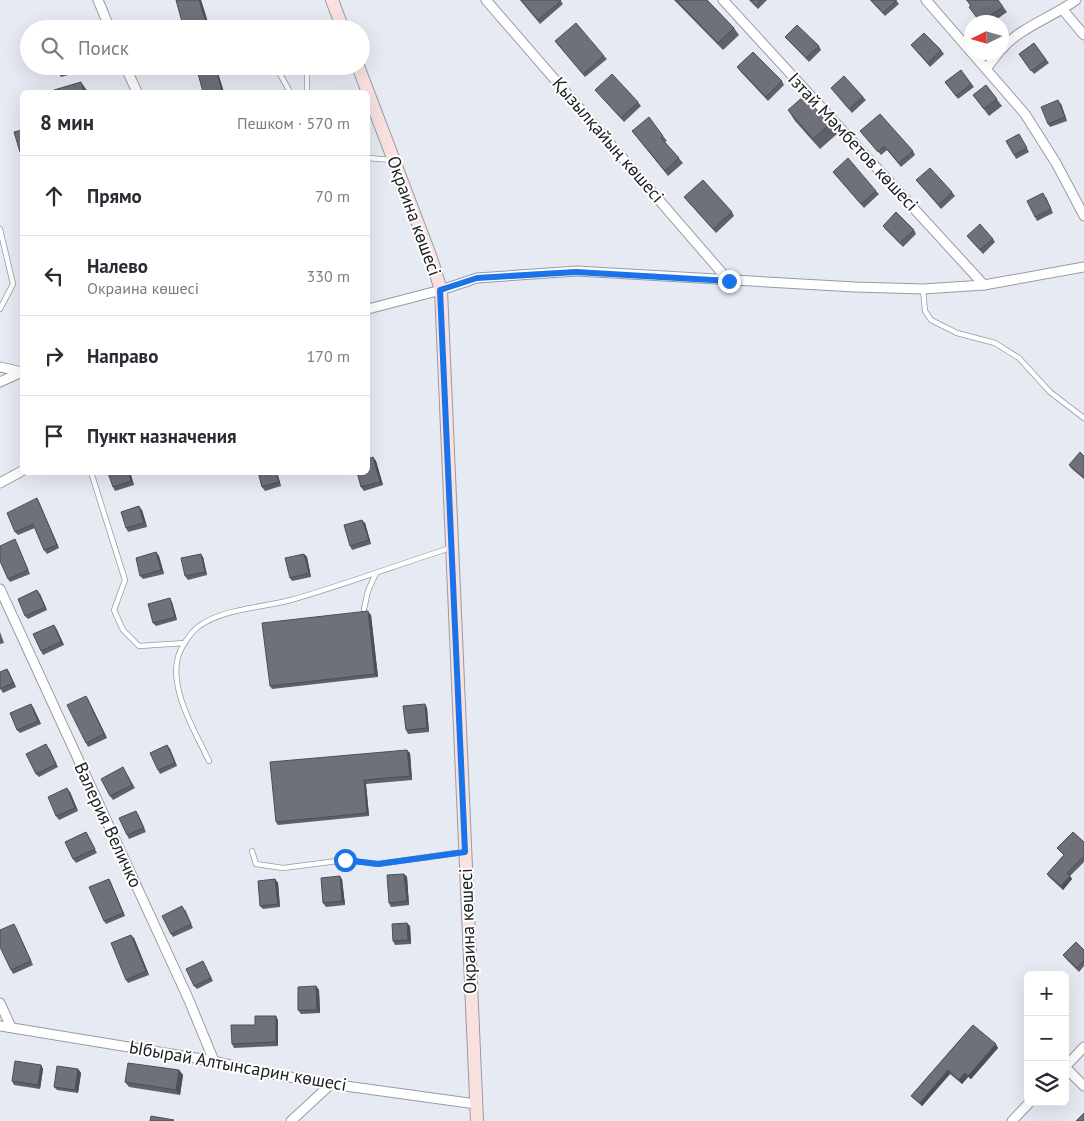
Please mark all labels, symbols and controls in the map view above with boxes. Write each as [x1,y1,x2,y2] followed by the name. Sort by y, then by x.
[964,15,1009,60] north arrow
[20,20,370,75] search box
[38,34,66,62] icon: search
[78,36,129,60] text: Поиск
[783,68,924,216] street label: Ізтай Мәмбетов көшесі
[547,72,669,207] street label: Қызылқайың көшесі
[40,109,94,136] text: 8 мин
[237,113,350,133] text: Пешком · 570 m
[382,153,447,279] street label: Окраина көшесі
[40,182,68,210] icon: ahead
[87,184,142,208] text: Прямо
[315,186,350,206] text: 70 m
[87,254,148,278] text: Налево
[40,262,68,290] icon: left
[307,266,350,286] text: 330 m
[718,270,741,293] route end
[87,278,199,298] text: Окраина көшесі
[40,342,68,370] icon: right
[87,344,158,368] text: Направо
[307,346,350,366] text: 170 m
[40,422,68,450] icon: arrive
[87,424,237,448] text: Пункт назначения
[69,758,148,891] street label: Валерия Величко
[334,849,357,872] route start
[454,868,481,994] street label: Окраина көшесі
[1024,971,1069,1106] map controls
[1024,971,1069,1016] button: +
[1024,1016,1069,1061] button: −
[127,1035,349,1096] street label: Ыбырай Алтынсарин көшесі
[1024,1061,1069,1106] button: layers

